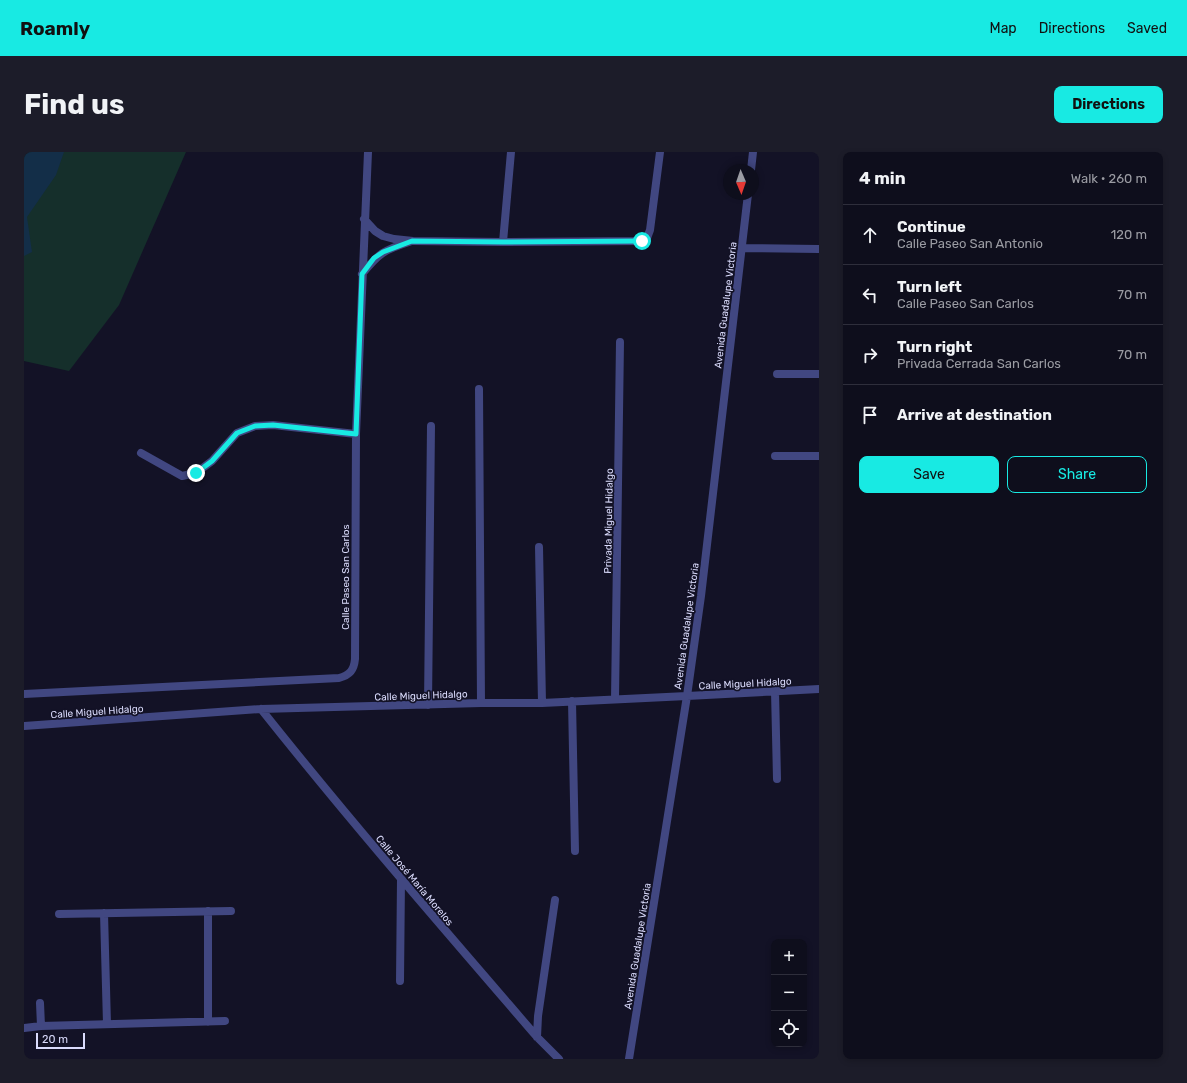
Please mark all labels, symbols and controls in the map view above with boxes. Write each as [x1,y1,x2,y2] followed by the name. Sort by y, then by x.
[20,17,90,40] text: Roamly
[990,20,1017,37] text: Map
[1039,20,1105,37] text: Directions
[1127,20,1167,37] text: Saved
[1054,86,1163,123] button: Directions
[24,88,124,121] text: Find us
[723,164,759,200] north arrow
[859,168,906,188] text: 4 min
[1071,171,1147,186] text: Walk · 260 m
[897,218,966,236] text: Continue
[859,224,881,246] icon: ahead
[1111,227,1147,242] text: 120 m
[633,232,651,250] route start
[897,236,1043,251] text: Calle Paseo San Antonio
[712,241,740,369] street label: Avenida Guadalupe Victoria
[897,278,962,296] text: Turn left
[859,284,881,306] icon: left
[1117,287,1147,302] text: 70 m
[897,296,1034,311] text: Calle Paseo San Carlos
[897,338,972,356] text: Turn right
[859,344,881,366] icon: right
[1117,347,1147,362] text: 70 m
[897,356,1061,371] text: Privada Cerrada San Carlos
[859,404,881,426] icon: arrive
[897,406,1052,424] text: Arrive at destination
[859,456,999,493] button: Save
[1007,456,1147,493] button: Share
[187,464,205,482] route end
[602,468,616,574] street label: Privada Miguel Hidalgo
[340,524,352,630] street label: Calle Paseo San Carlos
[672,562,702,690] street label: Avenida Guadalupe Victoria
[698,676,792,692] street label: Calle Miguel Hidalgo
[374,688,468,704] street label: Calle Miguel Hidalgo
[50,703,144,721] street label: Calle Miguel Hidalgo
[373,833,456,928] street label: Calle José María Morelos
[622,882,654,1010] street label: Avenida Guadalupe Victoria
[771,939,807,1047] map controls
[771,939,807,975] button: +
[771,975,807,1011] button: −
[771,1011,807,1047] button: locate
[36,1031,85,1050] scale bar
[42,1033,68,1046] text: 20 m

